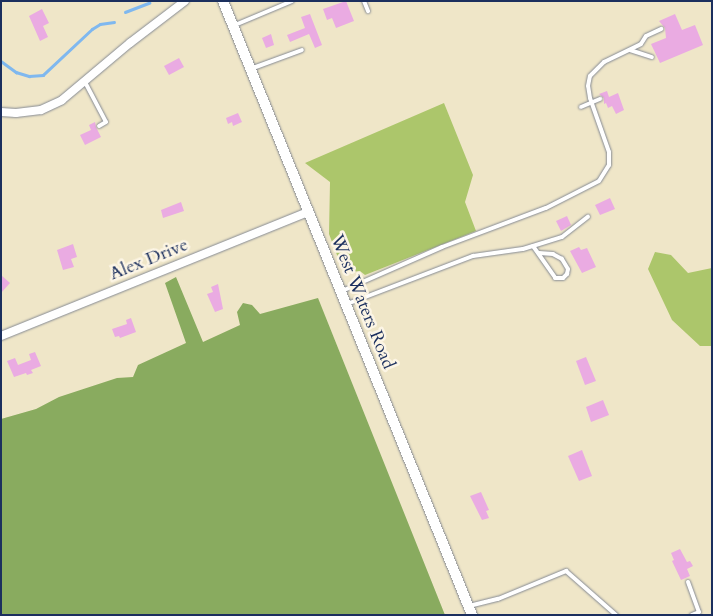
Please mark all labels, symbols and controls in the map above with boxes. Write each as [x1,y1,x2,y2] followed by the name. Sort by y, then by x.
[325,232,399,372] street label: West Waters Road
[107,234,191,286] street label: Alex Drive

